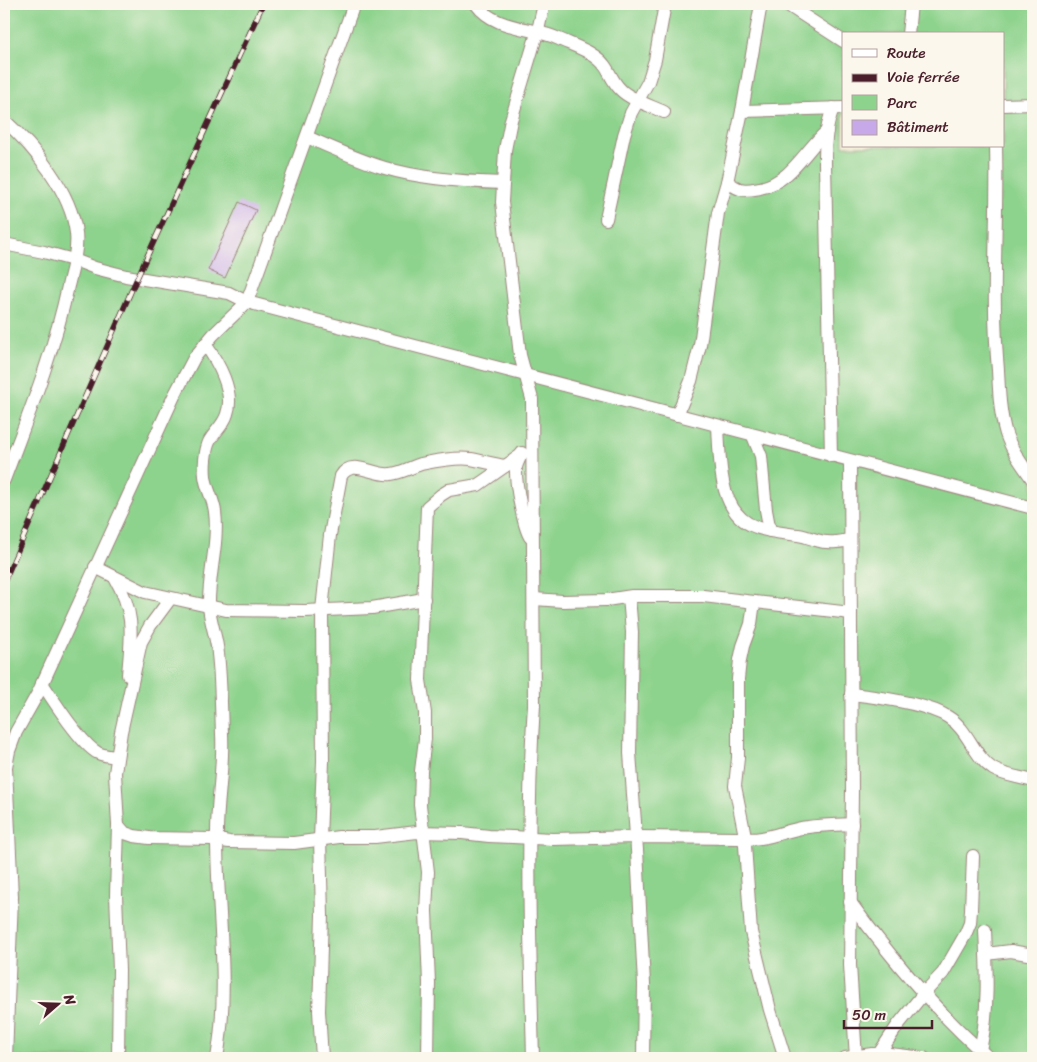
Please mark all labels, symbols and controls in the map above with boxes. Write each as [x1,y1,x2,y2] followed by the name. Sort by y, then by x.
[842,32,1004,148] legend
[887,40,926,66] text: Route
[887,64,960,90] text: Voie ferrée
[887,90,917,116] text: Parc
[887,114,949,140] text: Bâtiment
[32,980,82,1030] north arrow
[56,990,83,1009] text: N
[844,997,932,1029] scale bar
[852,1002,887,1028] text: 50 m

